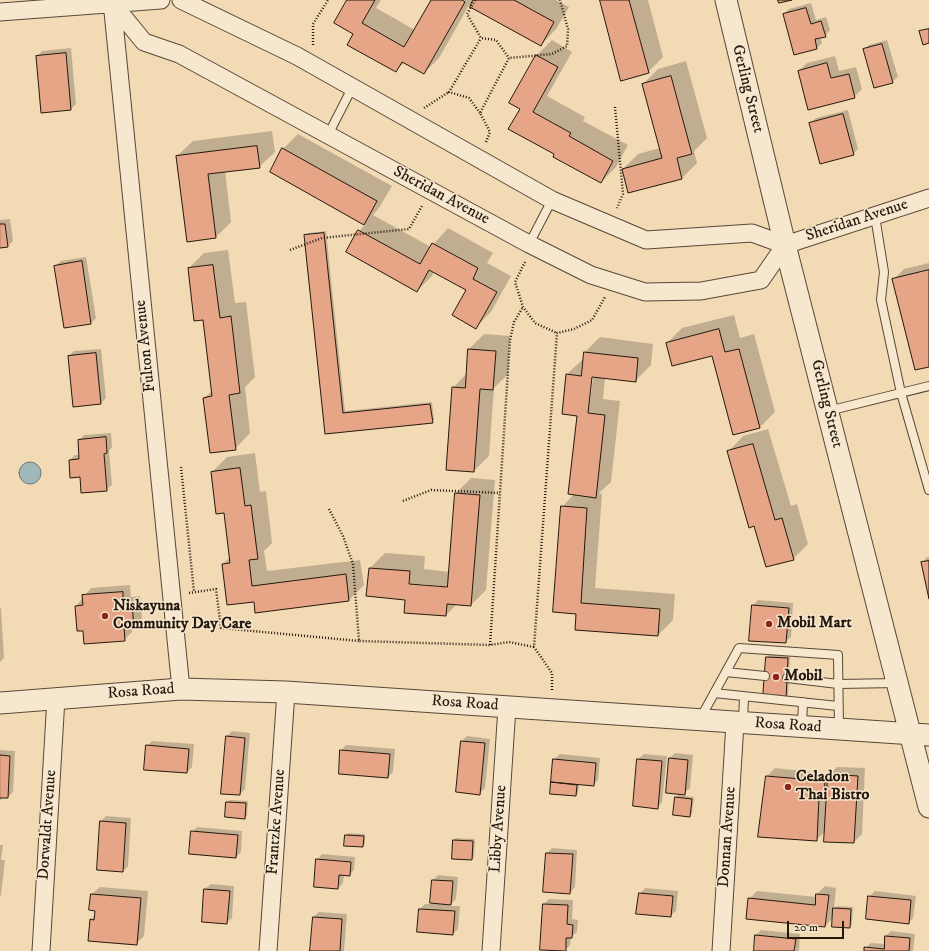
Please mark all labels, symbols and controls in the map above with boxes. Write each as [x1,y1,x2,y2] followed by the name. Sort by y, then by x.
[727,43,767,135] street label: Gerling Street
[390,163,492,229] street label: Sheridan Avenue
[804,195,910,247] street label: Sheridan Avenue
[132,299,160,393] street label: Fulton Avenue
[806,358,846,450] street label: Gerling Street
[113,597,251,635] place label: Niskayuna Community Day Care
[100,611,110,621] marker: Niskayuna Community Day Care
[777,614,852,634] place label: Mobil Mart
[764,619,774,629] marker: Mobil Mart
[784,667,823,687] place label: Mobil
[771,672,781,682] marker: Mobil
[107,680,175,704] street label: Rosa Road
[431,692,499,716] street label: Rosa Road
[754,714,822,738] street label: Rosa Road
[264,768,290,876] street label: Frantzke Avenue
[796,768,869,806] place label: Celadon Thai Bistro
[35,769,61,881] street label: Dorwaldt Avenue
[783,782,793,792] marker: Celadon Thai Bistro
[486,785,512,873] street label: Libby Avenue
[715,786,741,888] street label: Donnan Avenue
[789,913,846,939] scale bar
[794,920,818,935] text: 20 m

